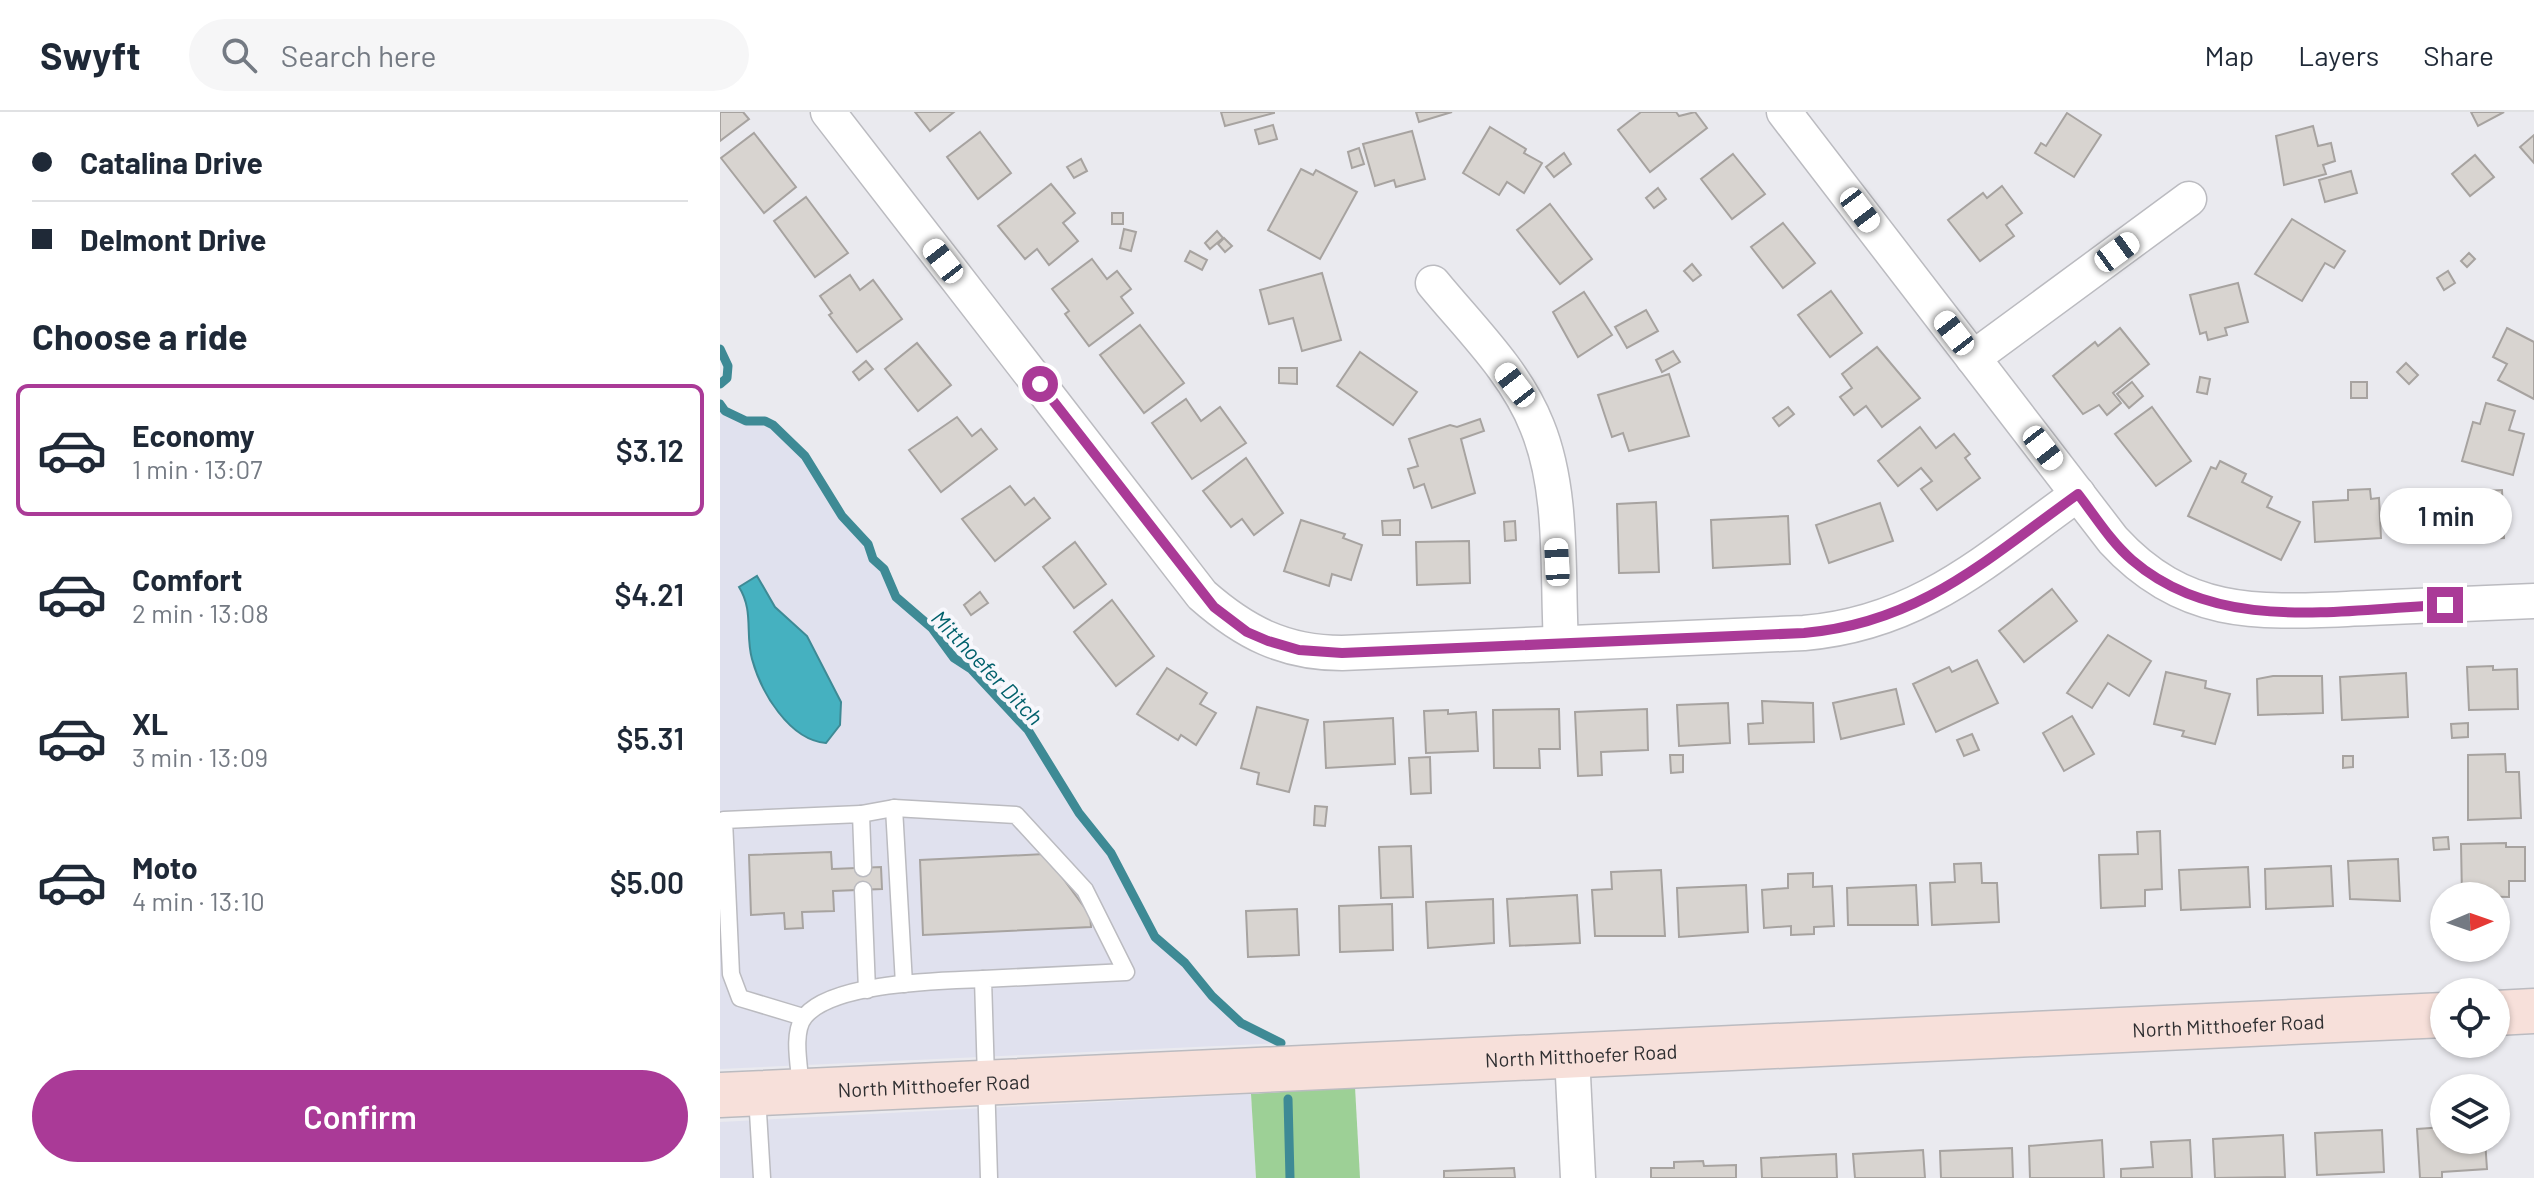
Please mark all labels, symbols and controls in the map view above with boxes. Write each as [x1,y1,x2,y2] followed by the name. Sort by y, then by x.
[189,19,749,91] search box
[40,32,141,78] text: Swyft
[217,33,261,77] icon: search
[281,37,437,73] text: Search here
[2204,38,2254,72] text: Map
[2298,38,2379,72] text: Layers
[2423,38,2494,72] text: Share
[80,144,263,180] text: Catalina Drive
[1836,184,1884,236] car
[80,221,266,257] text: Delmont Drive
[2091,228,2143,276] car
[919,235,967,287] car
[1930,307,1978,359] car
[32,314,248,357] text: Choose a ride
[1491,359,1539,411] car
[1022,366,1058,402] route start
[36,414,108,486] icon: car
[132,417,255,453] text: Economy
[2019,422,2067,474] car
[616,432,684,468] text: $3.12
[132,453,263,484] text: 1 min · 13:07
[2379,489,2511,545] callout: 1 min
[2418,500,2474,531] text: 1 min
[1544,537,1570,587] car
[36,558,108,630] icon: car
[132,561,242,597] text: Comfort
[614,576,684,612] text: $4.21
[2427,587,2463,623] route end
[132,597,269,628] text: 2 min · 13:08
[927,604,1049,730] water label: Mitthoefer Ditch
[36,702,108,774] icon: car
[132,705,168,741] text: XL
[617,720,684,756] text: $5.31
[132,741,268,772] text: 3 min · 13:09
[36,846,108,918] icon: car
[132,849,198,885] text: Moto
[610,864,684,900] text: $5.00
[2430,882,2510,962] north arrow
[2430,882,2510,1154] map controls
[132,885,265,916] text: 4 min · 13:10
[2430,978,2510,1058] button: locate
[2132,1009,2325,1041] street label: North Mitthoefer Road
[1484,1039,1678,1071] street label: North Mitthoefer Road
[837,1069,1030,1102] street label: North Mitthoefer Road
[32,1070,688,1162] button: Confirm
[2430,1074,2510,1154] button: layers

